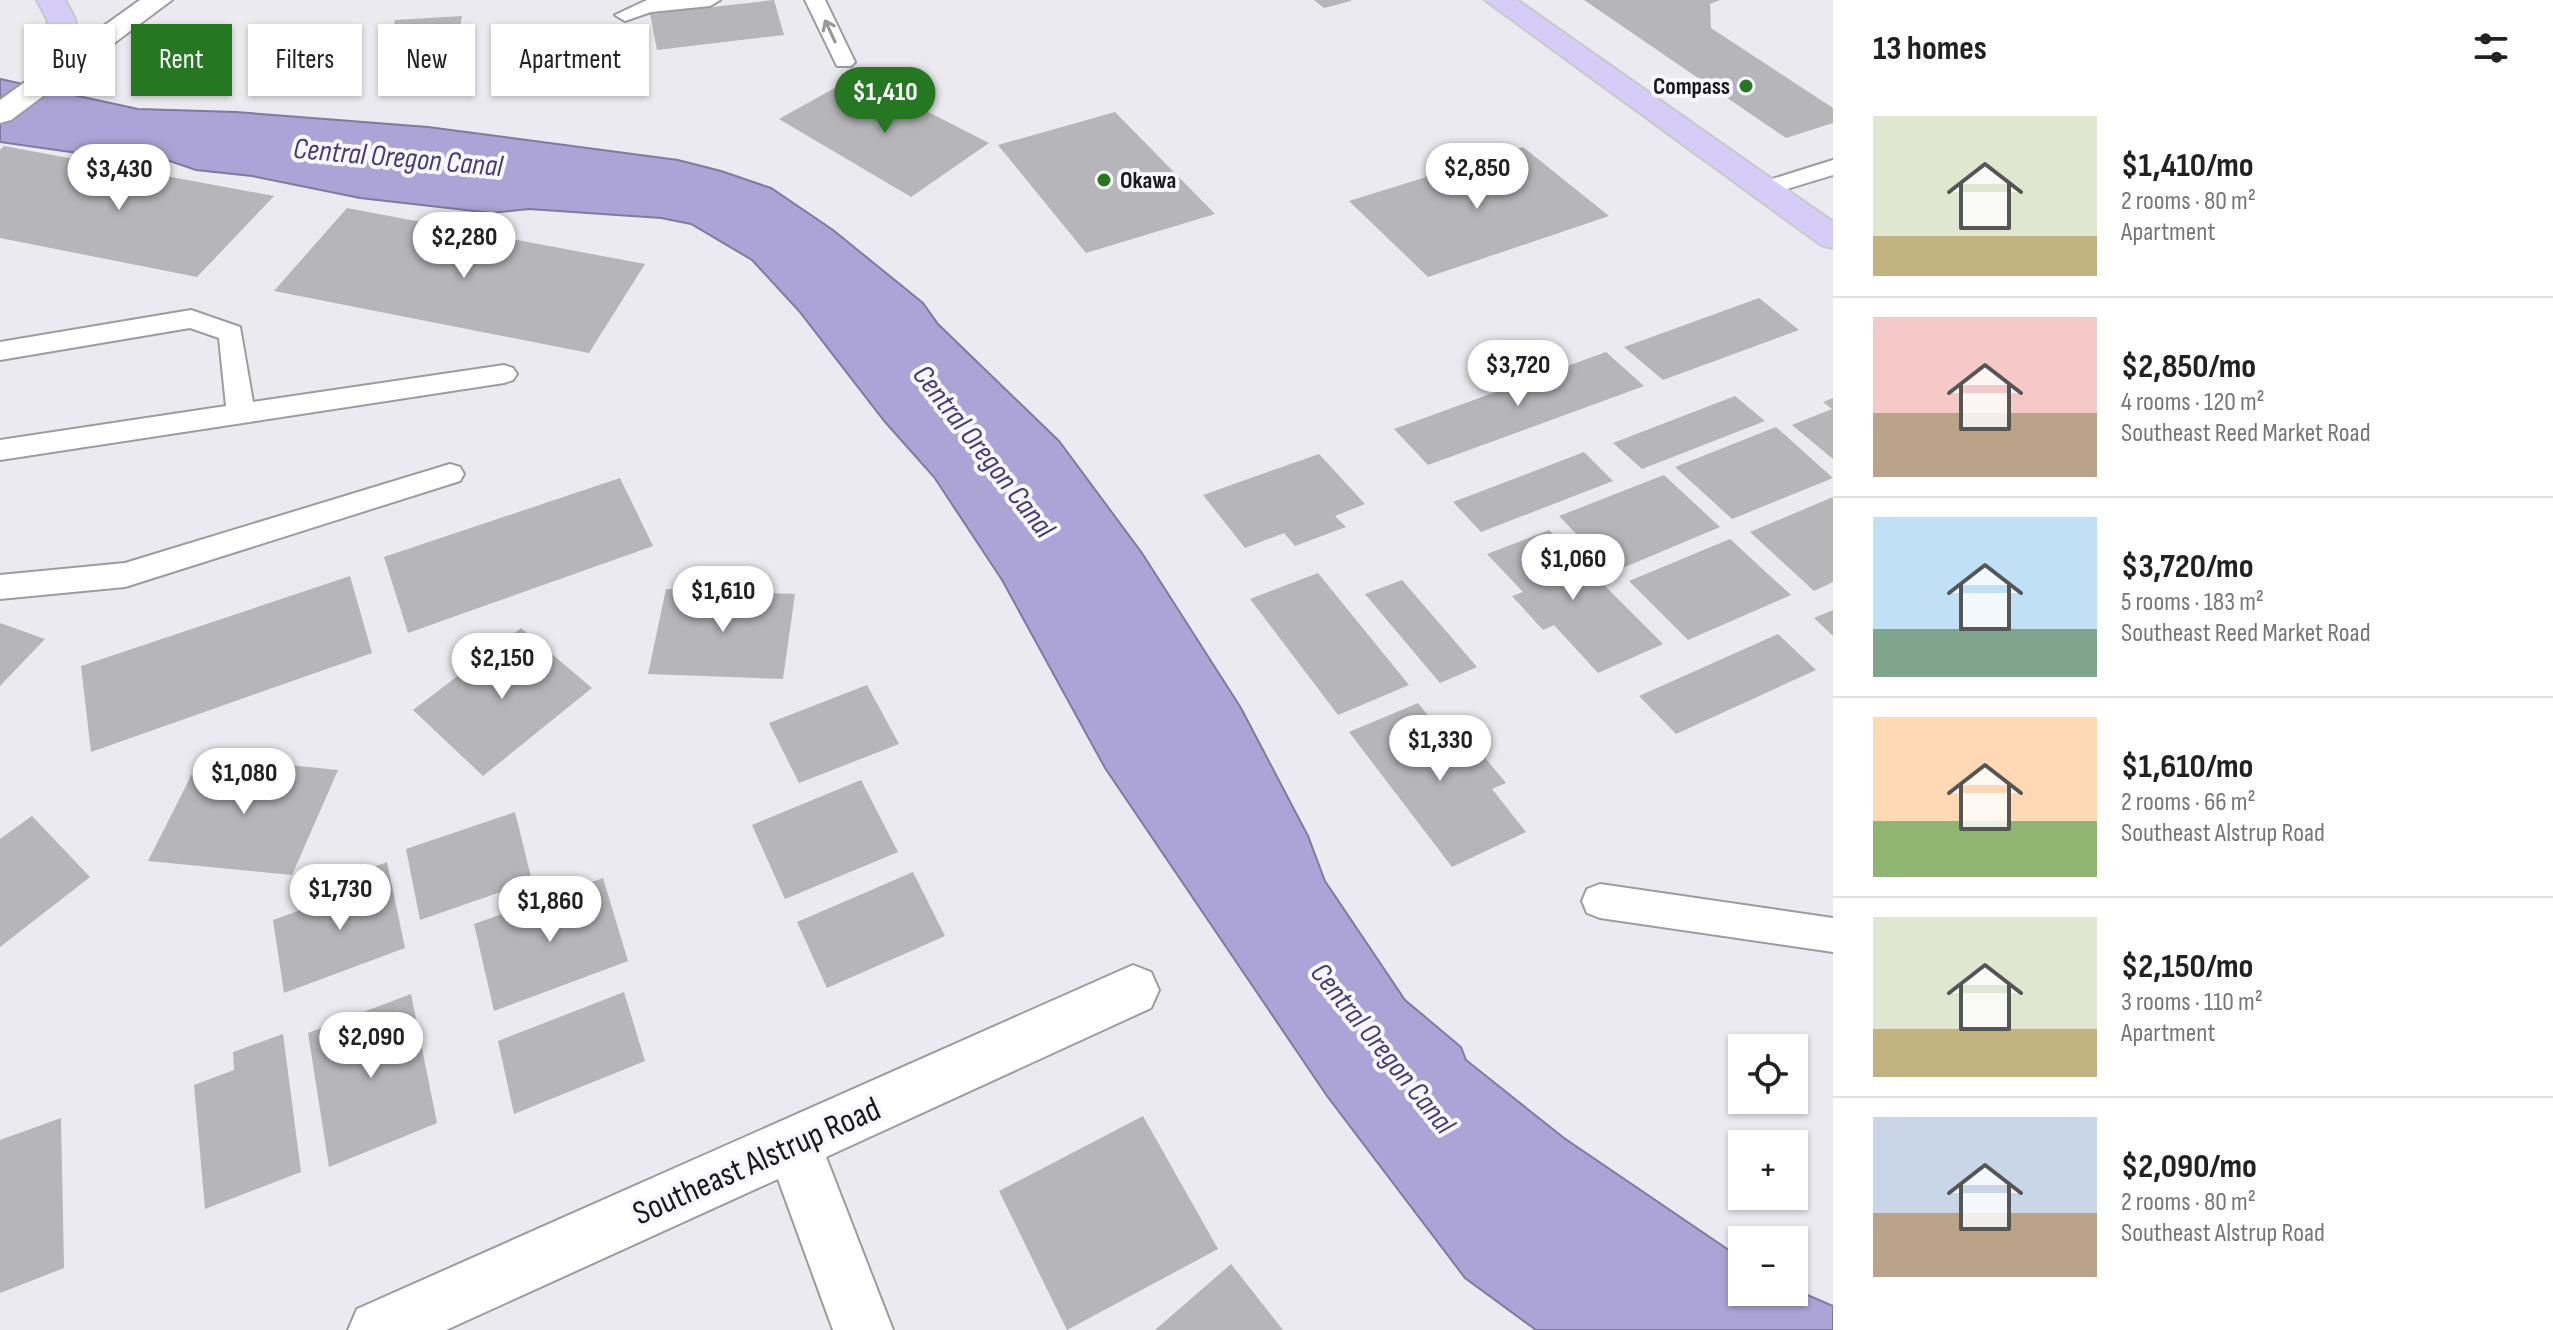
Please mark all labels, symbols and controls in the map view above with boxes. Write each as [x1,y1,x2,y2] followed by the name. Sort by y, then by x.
[822,19,837,43] one-way arrow
[24,24,115,96] chip: Buy
[131,24,232,96] chip: Rent
[248,24,362,96] chip: Filters
[378,24,475,96] chip: New
[491,24,649,96] chip: Apartment
[2469,26,2513,70] icon: filters
[1873,28,1987,69] text: 13 homes
[820,67,950,135] pin: $1,410
[1653,72,1730,101] place label: Compass
[852,77,918,108] text: $1,410
[1737,77,1755,95] marker: Compass
[292,131,506,185] water label: Central Oregon Canal
[1412,143,1542,211] pin: $2,850
[54,144,184,212] pin: $3,430
[2121,145,2254,186] text: $1,410/mo
[1937,148,2033,244] icon: home
[1444,153,1510,184] text: $2,850
[85,154,153,185] text: $3,430
[1120,166,1176,195] place label: Okawa
[1095,171,1113,189] marker: Okawa
[2121,186,2256,217] text: 2 rooms · 80 m²
[399,212,529,280] pin: $2,280
[2121,217,2215,248] text: Apartment
[431,222,497,253] text: $2,280
[1453,340,1583,408] pin: $3,720
[2121,346,2256,387] text: $2,850/mo
[1937,349,2033,445] icon: home
[1486,350,1550,381] text: $3,720
[904,358,1063,547] water label: Central Oregon Canal
[2121,387,2265,418] text: 4 rooms · 120 m²
[2121,418,2370,449] text: Southeast Reed Market Road
[1508,534,1638,602] pin: $1,060
[1540,544,1606,575] text: $1,060
[2121,546,2253,587] text: $3,720/mo
[1937,549,2033,645] icon: home
[658,566,788,634] pin: $1,610
[691,576,755,607] text: $1,610
[2121,587,2264,618] text: 5 rooms · 183 m²
[2121,618,2370,649] text: Southeast Reed Market Road
[437,633,567,701] pin: $2,150
[470,643,534,674] text: $2,150
[1375,715,1505,783] pin: $1,330
[1407,725,1473,756] text: $1,330
[2121,746,2253,787] text: $1,610/mo
[179,748,309,816] pin: $1,080
[1937,749,2033,845] icon: home
[211,758,277,789] text: $1,080
[2121,787,2256,818] text: 2 rooms · 66 m²
[2121,818,2325,849] text: Southeast Alstrup Road
[275,864,405,932] pin: $1,730
[308,874,372,905] text: $1,730
[485,876,615,944] pin: $1,860
[516,886,584,917] text: $1,860
[2121,946,2253,987] text: $2,150/mo
[1937,949,2033,1045] icon: home
[1302,956,1463,1143] water label: Central Oregon Canal
[2121,987,2263,1018] text: 3 rooms · 110 m²
[306,1012,436,1080] pin: $2,090
[2121,1018,2215,1049] text: Apartment
[337,1022,405,1053] text: $2,090
[1728,1034,1808,1306] map controls
[1728,1034,1808,1114] button: locate
[627,1088,887,1234] street label: Southeast Alstrup Road
[1728,1130,1808,1210] button: +
[2121,1146,2257,1187] text: $2,090/mo
[1937,1149,2033,1245] icon: home
[2121,1187,2256,1218] text: 2 rooms · 80 m²
[2121,1218,2325,1249] text: Southeast Alstrup Road
[1728,1226,1808,1306] button: −

